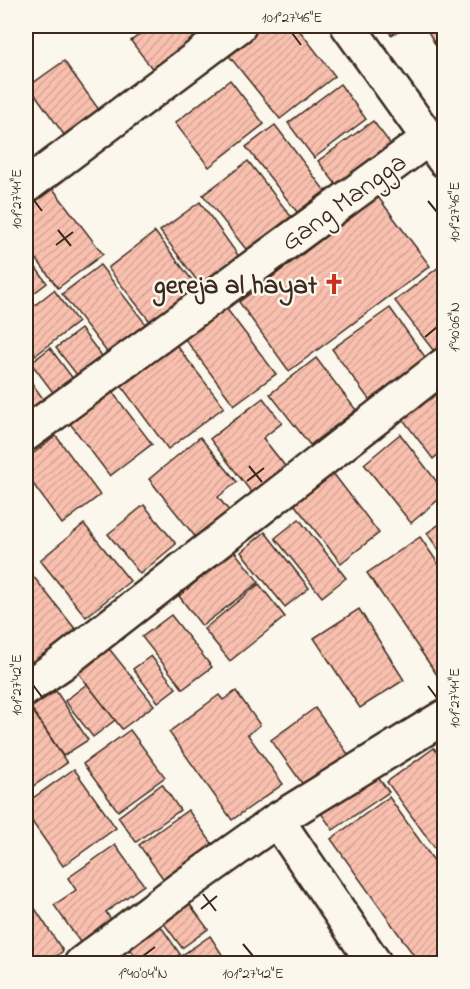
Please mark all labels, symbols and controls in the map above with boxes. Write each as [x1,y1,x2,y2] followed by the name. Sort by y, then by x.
[262,7,322,29] text: 101°27'46"E
[274,144,415,262] street label: Gang Mangga
[6,169,28,229] text: 101°27'44"E
[444,182,466,242] text: 101°27'46"E
[153,267,318,307] place label: gereja al hayat
[322,272,346,296] church icon: gereja al hayat
[444,302,466,352] text: 1°40'06"N
[6,654,28,716] text: 101°27'42"E
[444,668,466,728] text: 101°27'44"E
[118,963,168,985] text: 1°40'04"N
[222,963,284,985] text: 101°27'42"E

